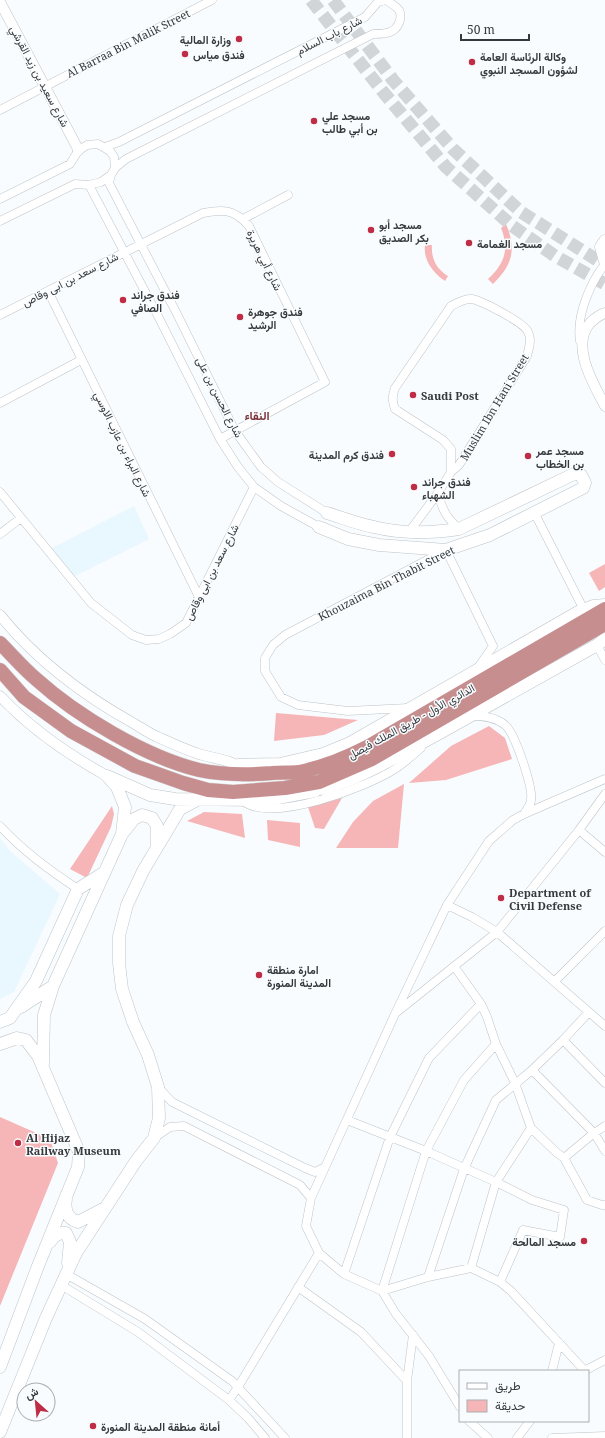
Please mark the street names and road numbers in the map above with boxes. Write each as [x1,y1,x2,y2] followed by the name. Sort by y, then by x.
[64,5,192,81] street label: Al Barraa Bin Malik Street
[294,12,365,59] street label: شارع باب السلام
[4,23,73,131] street label: شارع سعيد بن زيد القرشي
[241,227,286,295] street label: شارع أبي هريرة
[19,248,121,311] street label: شارع سعد بن ابى وقاص
[456,351,532,463] street label: Muslim Ibn Hani Street
[192,354,247,441] street label: شارع الحسن بن على
[88,389,155,501] street label: شارع البراء بن عازب الاوسي
[180,521,243,623] street label: شارع سعد بن ابى وقاص
[315,542,457,624] street label: Khouzaima Bin Thabit Street
[345,680,478,765] street label: الدائري الأول - طريق الملك فيصل

